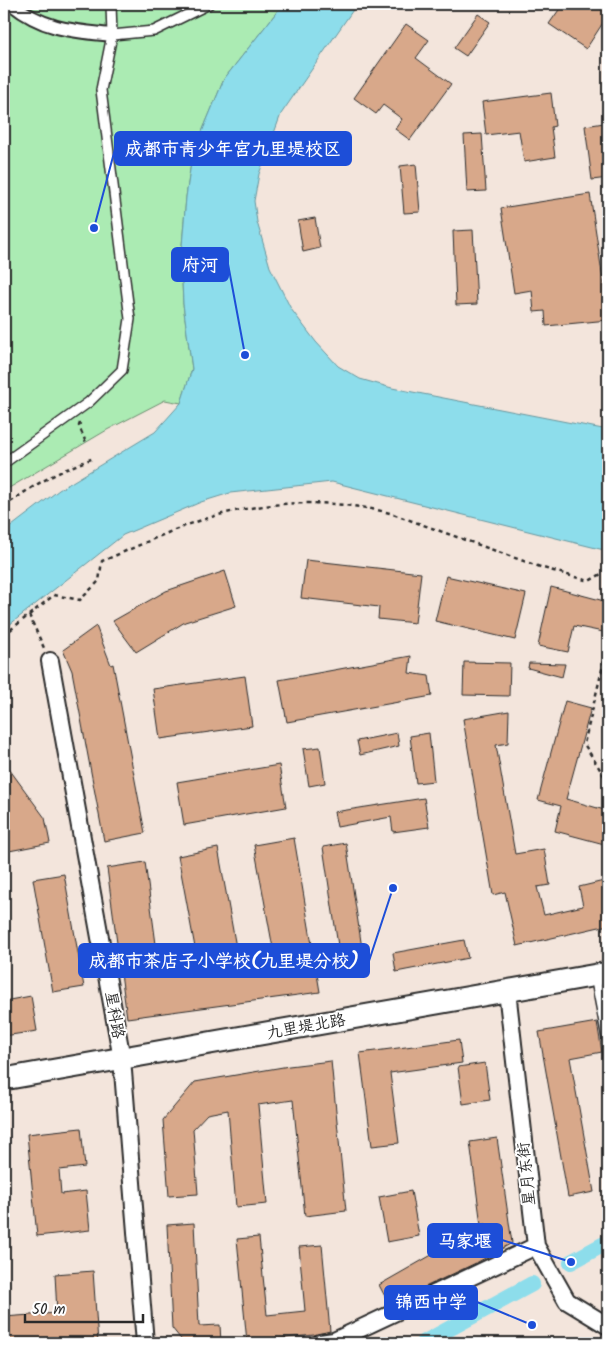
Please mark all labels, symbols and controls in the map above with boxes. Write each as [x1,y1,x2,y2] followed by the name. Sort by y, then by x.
[115,132,351,165] callout: 成都市青少年宫九里堤校区
[125,136,341,165] text: 成都市青少年宫九里堤校区
[172,248,228,281] callout: 府河
[182,252,218,281] text: 府河
[79,944,369,977] callout: 成都市茶店子小学校(九里堤分校)
[89,948,359,977] text: 成都市茶店子小学校(九里堤分校)
[98,989,130,1041] street label: 星科路
[264,1008,348,1046] street label: 九里堤北路
[511,1141,543,1207] street label: 星月东街
[428,1224,502,1257] callout: 马家堰
[438,1228,492,1257] text: 马家堰
[385,1286,477,1319] callout: 锦西中学
[395,1289,467,1318] text: 锦西中学
[25,1292,142,1324] scale bar
[32,1298,66,1322] text: 50 m

